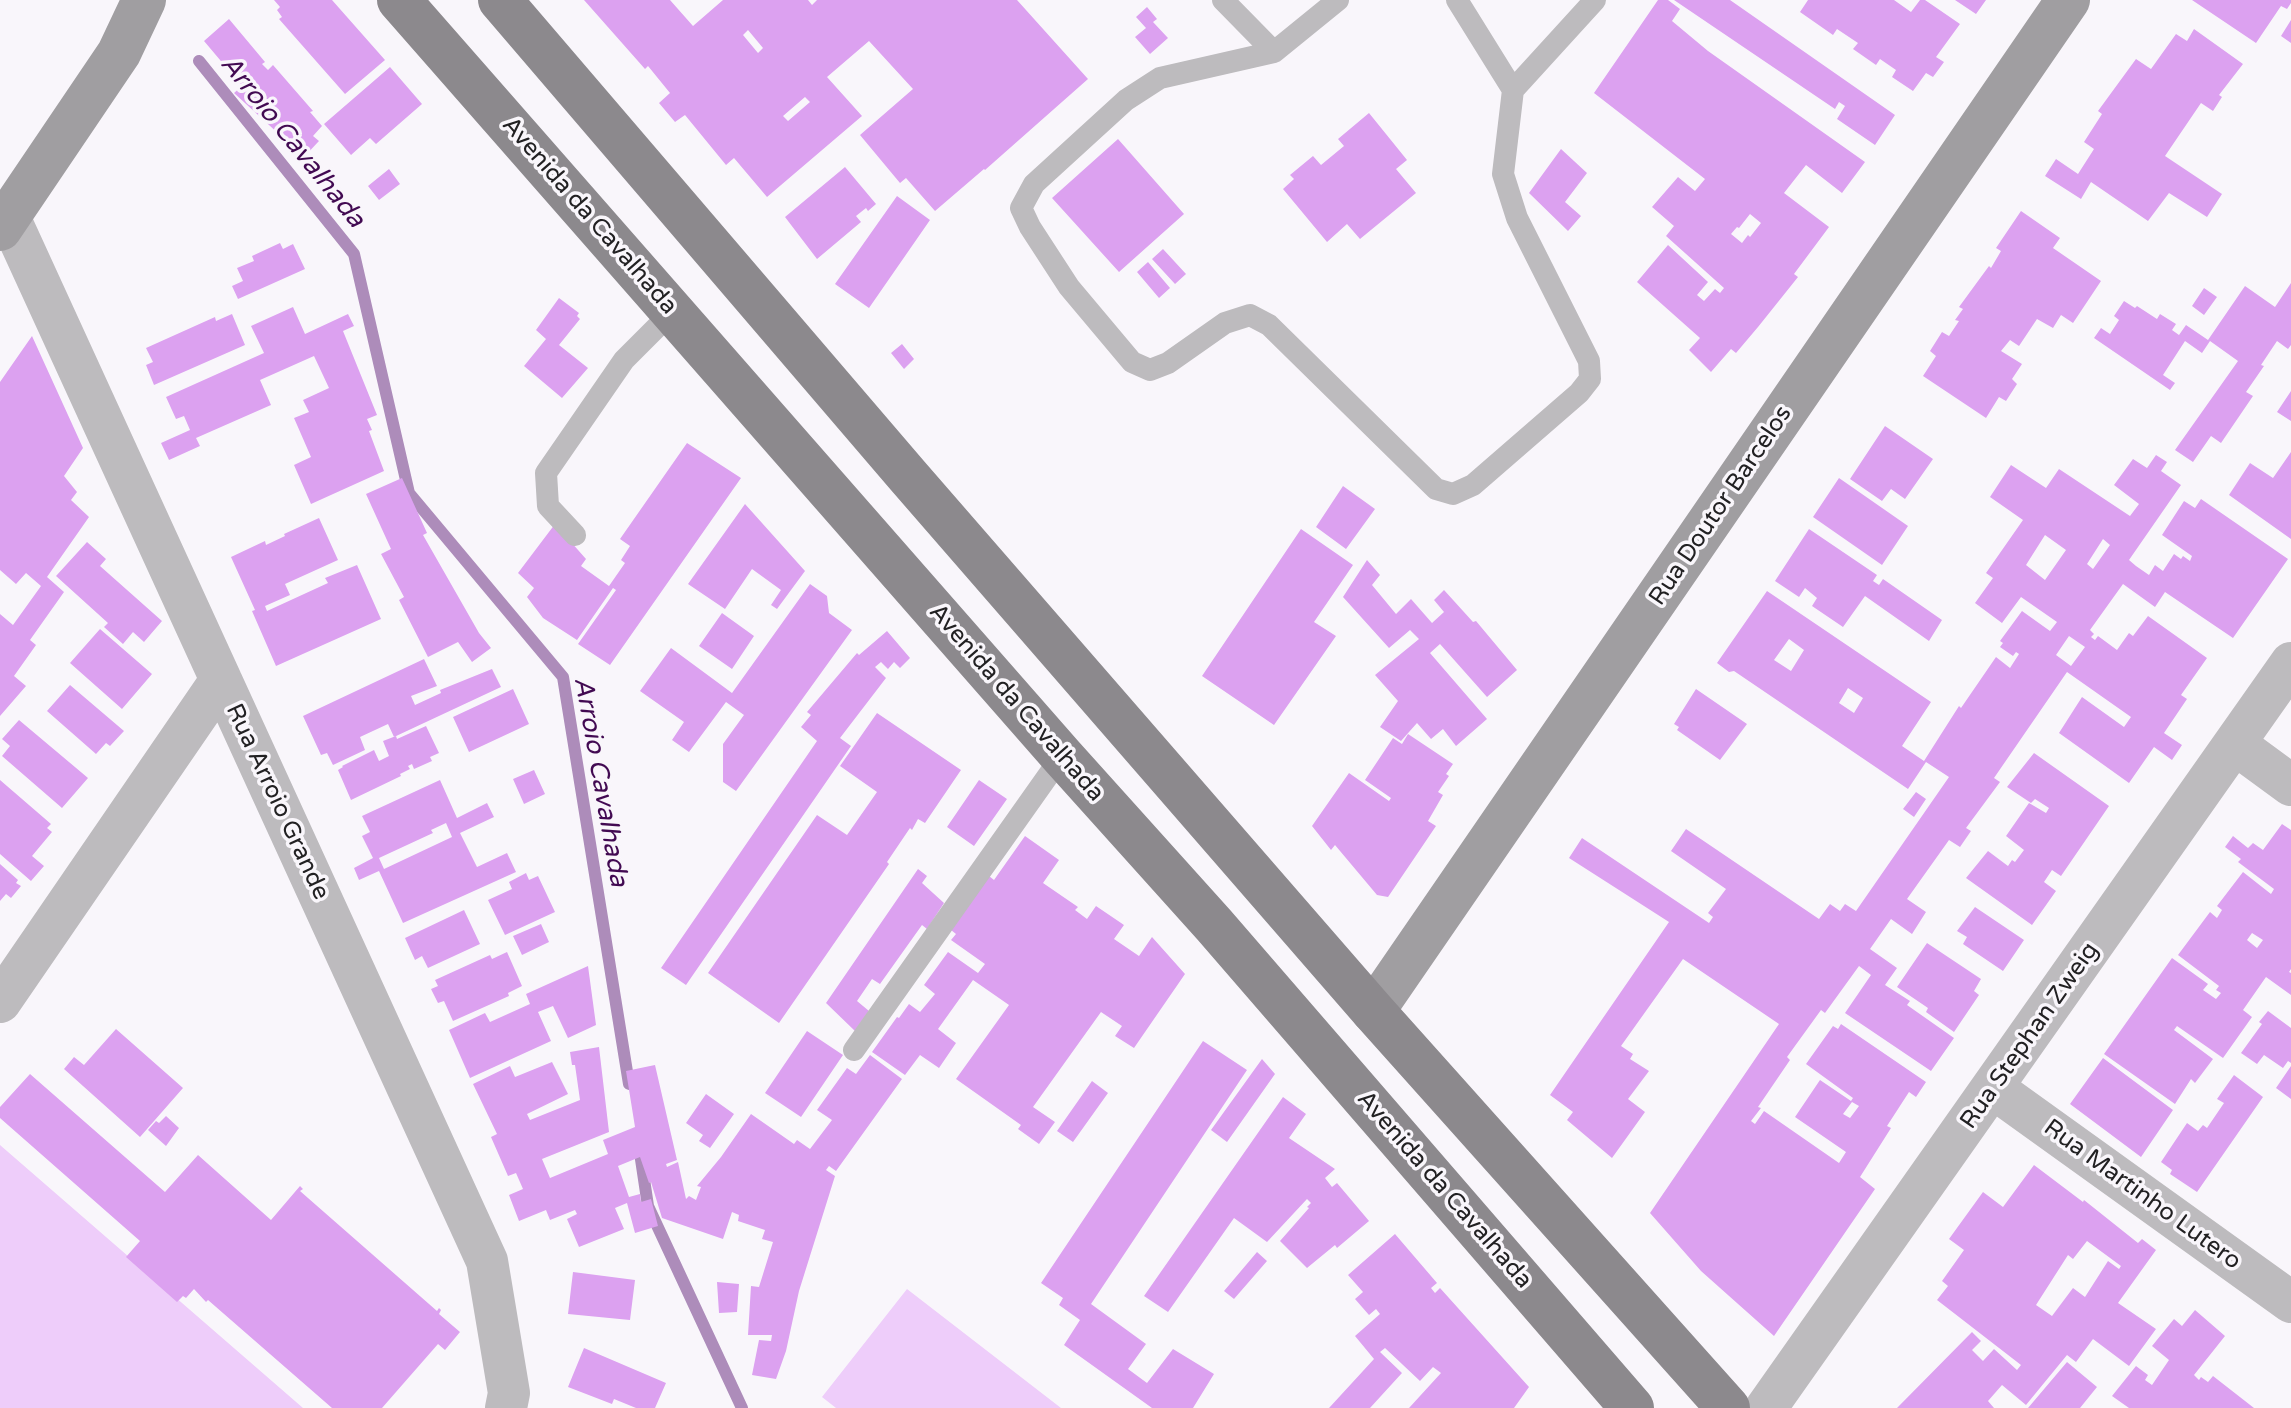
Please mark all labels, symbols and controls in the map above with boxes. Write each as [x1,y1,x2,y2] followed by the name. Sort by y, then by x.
[213,50,371,234] water label: Arroio Cavalhada
[495,111,683,321] street label: Avenida da Cavalhada
[1643,401,1799,611] street label: Rua Doutor Barcelos
[922,598,1110,808] street label: Avenida da Cavalhada
[566,675,634,889] water label: Arroio Cavalhada
[219,699,335,905] street label: Rua Arroio Grande
[1955,937,2105,1135] street label: Rua Stephan Zweig
[1350,1085,1538,1295] street label: Avenida da Cavalhada
[2038,1114,2246,1276] street label: Rua Martinho Lutero

